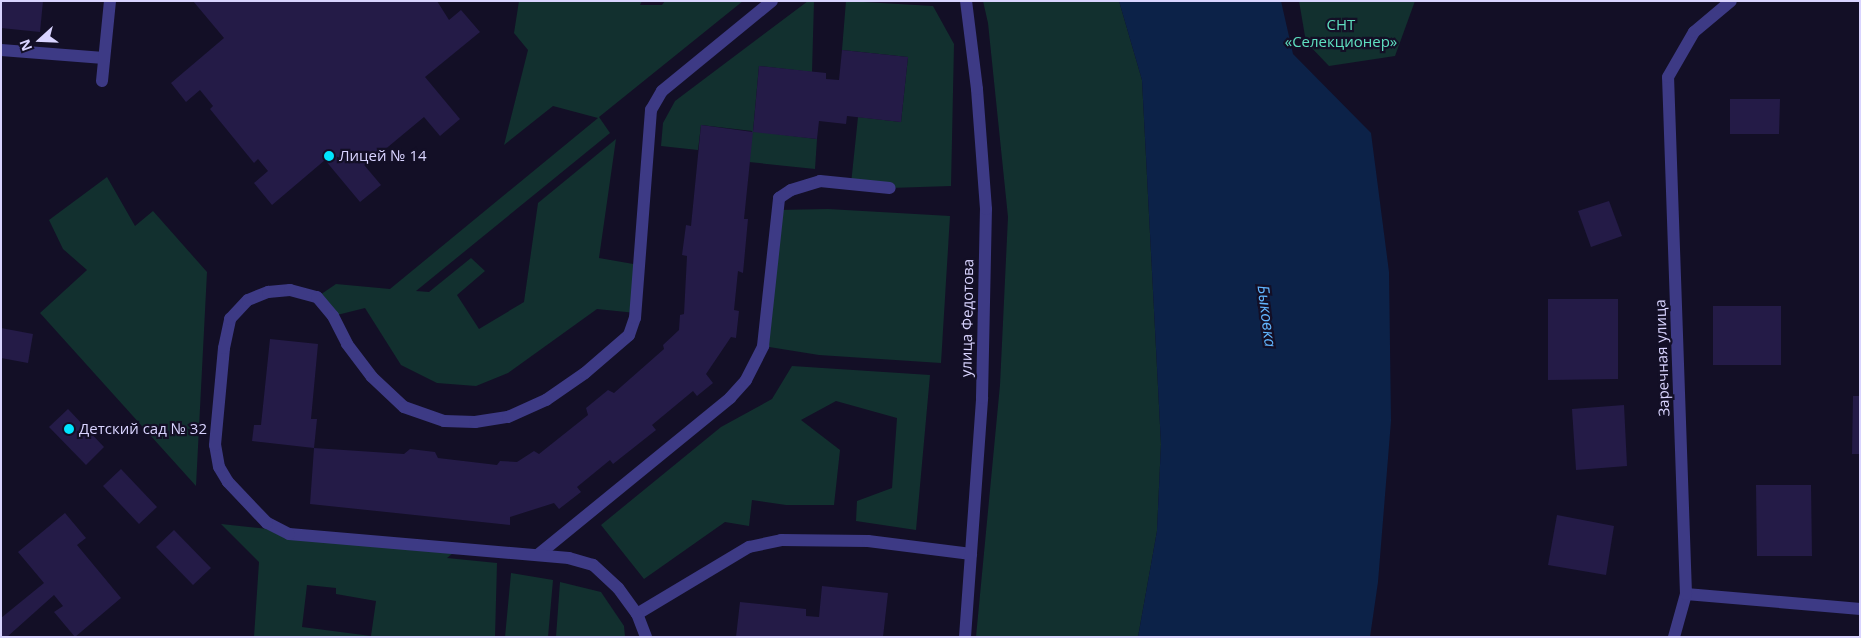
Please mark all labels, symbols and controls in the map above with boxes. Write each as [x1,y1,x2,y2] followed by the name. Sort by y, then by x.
[15,15,65,65] north arrow
[1285,15,1397,50] park label: СНТ «Селекционер»
[15,37,36,54] text: N
[339,147,427,165] place label: Лицей № 14
[323,150,335,162] marker: Лицей № 14
[957,259,977,377] street label: улица Федотова
[1254,284,1280,348] water label: Быковка
[1651,299,1673,417] street label: Заречная улица
[79,420,207,438] place label: Детский сад № 32
[63,423,75,435] marker: Детский сад № 32

